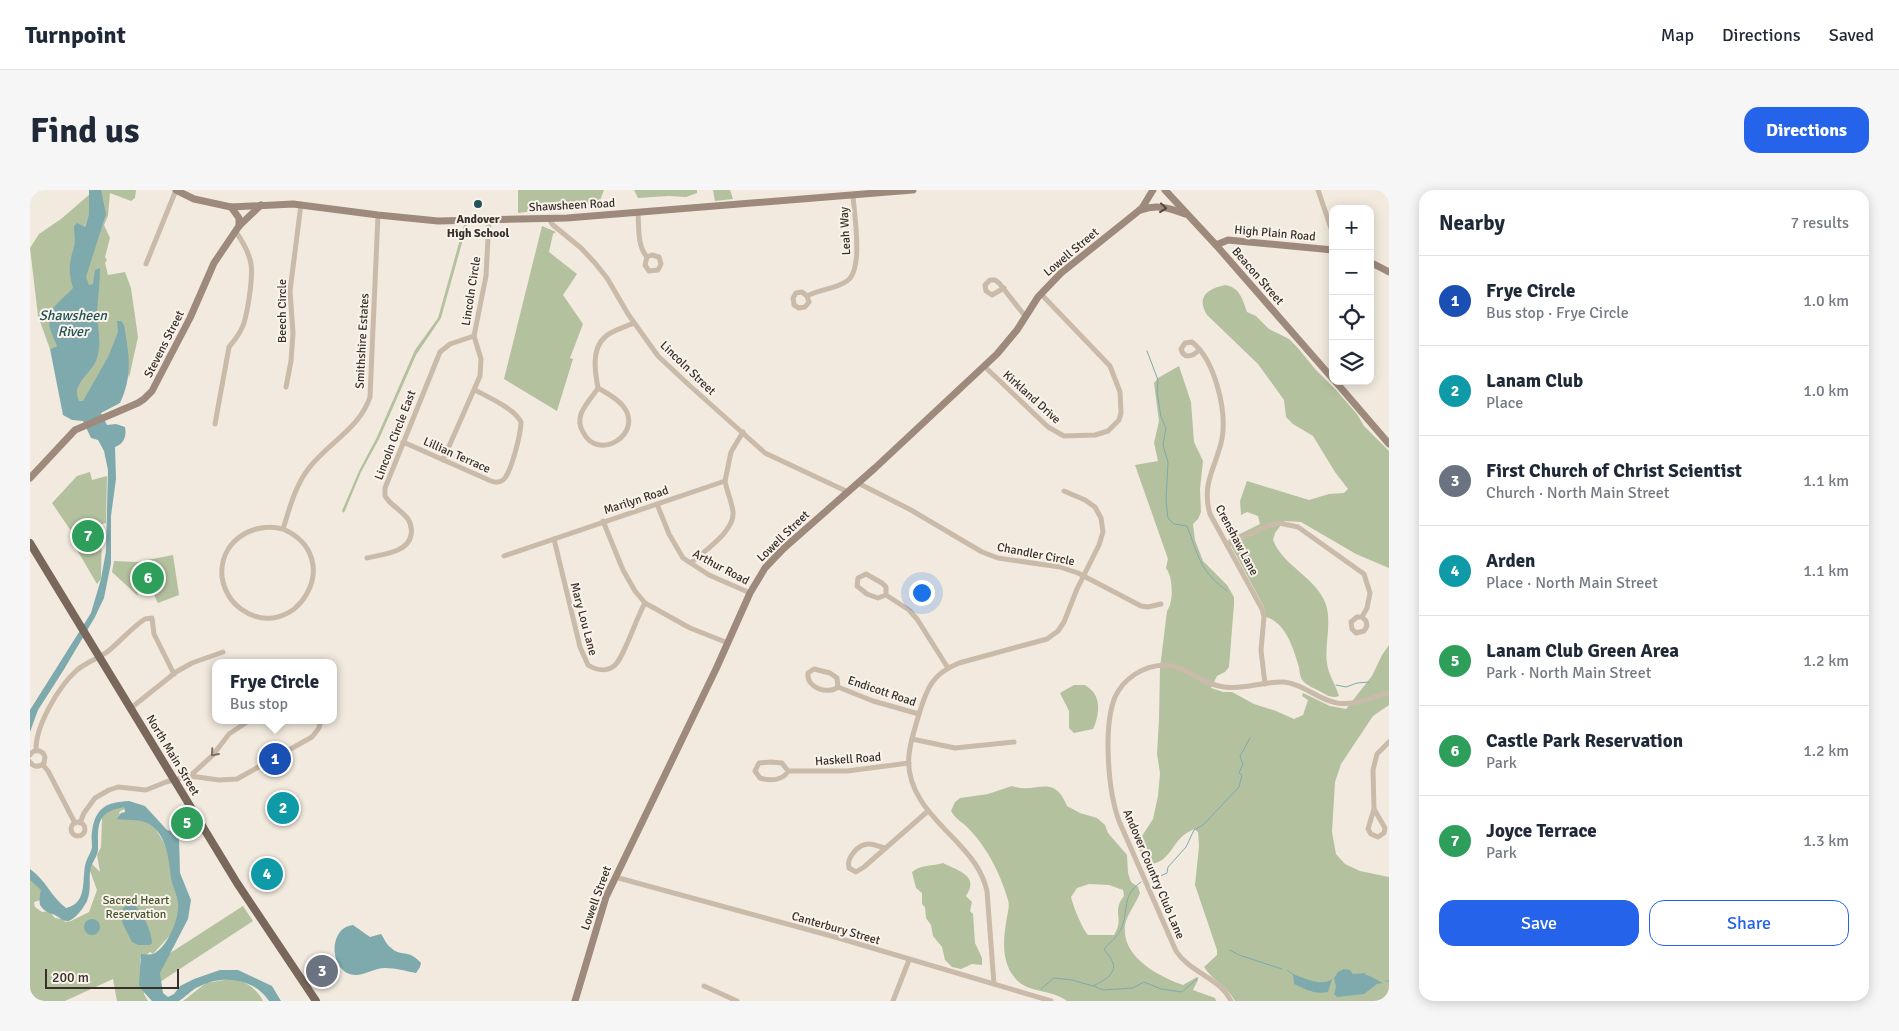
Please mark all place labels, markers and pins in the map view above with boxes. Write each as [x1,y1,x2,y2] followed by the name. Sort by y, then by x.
[472,198,484,210] marker: Andover High School
[447,212,510,241] place label: Andover High School
[72,517,104,555] pin: 7
[132,559,164,597] pin: 6
[259,740,291,778] pin: 1
[267,789,299,827] pin: 2
[171,804,203,842] pin: 5
[251,855,283,893] pin: 4
[306,952,338,990] pin: 3

